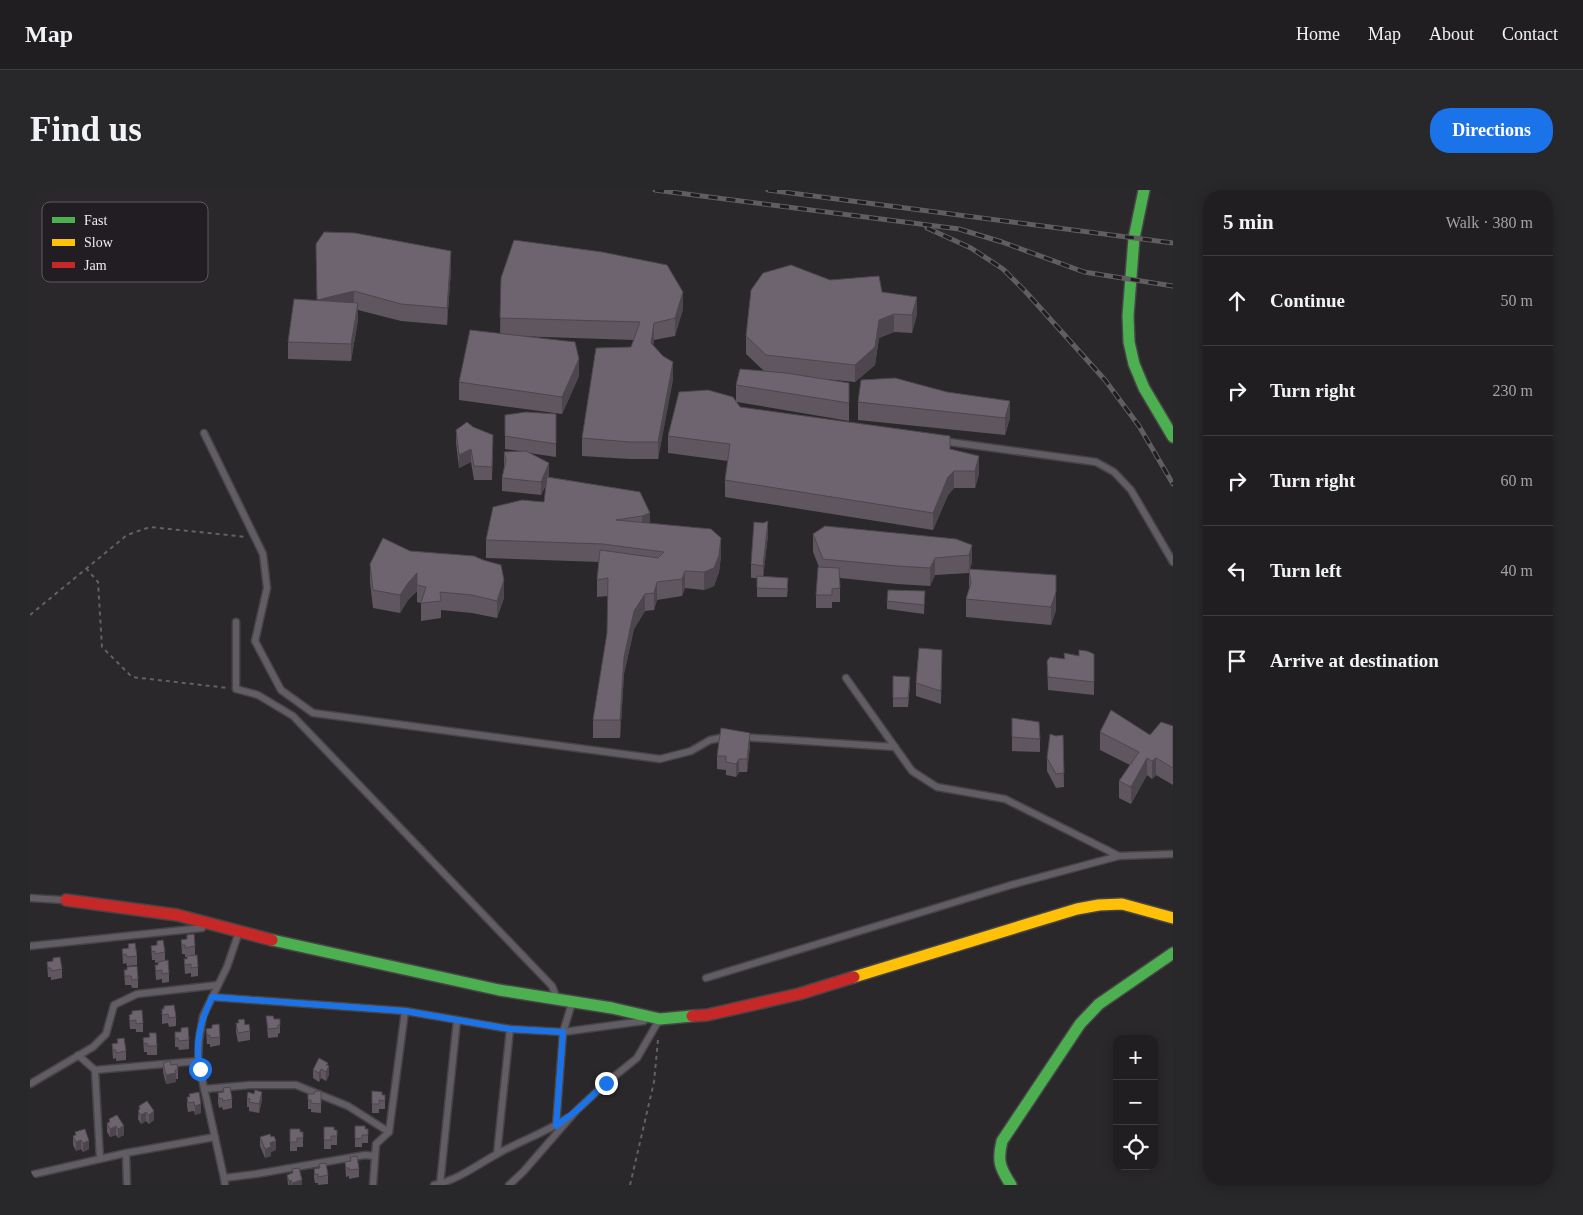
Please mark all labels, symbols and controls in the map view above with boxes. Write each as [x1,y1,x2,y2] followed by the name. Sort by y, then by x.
[25,21,73,47] text: Map
[1296,24,1340,44] text: Home
[1368,24,1401,44] text: Map
[1429,24,1474,44] text: About
[1502,24,1558,44] text: Contact
[1430,108,1553,153] button: Directions
[30,110,142,149] text: Find us
[42,202,208,282] legend
[1223,210,1274,234] text: 5 min
[84,213,107,228] text: Fast
[1446,214,1533,231] text: Walk · 380 m
[84,235,114,250] text: Slow
[84,258,107,273] text: Jam
[1223,287,1251,315] icon: ahead
[1270,290,1345,311] text: Continue
[1501,292,1533,309] text: 50 m
[1223,377,1251,405] icon: right
[1270,380,1355,401] text: Turn right
[1493,382,1533,399] text: 230 m
[1223,467,1251,495] icon: right
[1270,470,1355,491] text: Turn right
[1501,472,1533,489] text: 60 m
[1223,557,1251,585] icon: left
[1270,560,1342,581] text: Turn left
[1501,562,1533,579] text: 40 m
[1223,647,1251,675] icon: arrive
[1270,650,1439,671] text: Arrive at destination
[1113,1035,1158,1170] map controls
[1113,1035,1158,1080] button: +
[189,1058,212,1081] route start
[595,1072,618,1095] route end
[1113,1080,1158,1125] button: −
[1113,1125,1158,1170] button: locate

